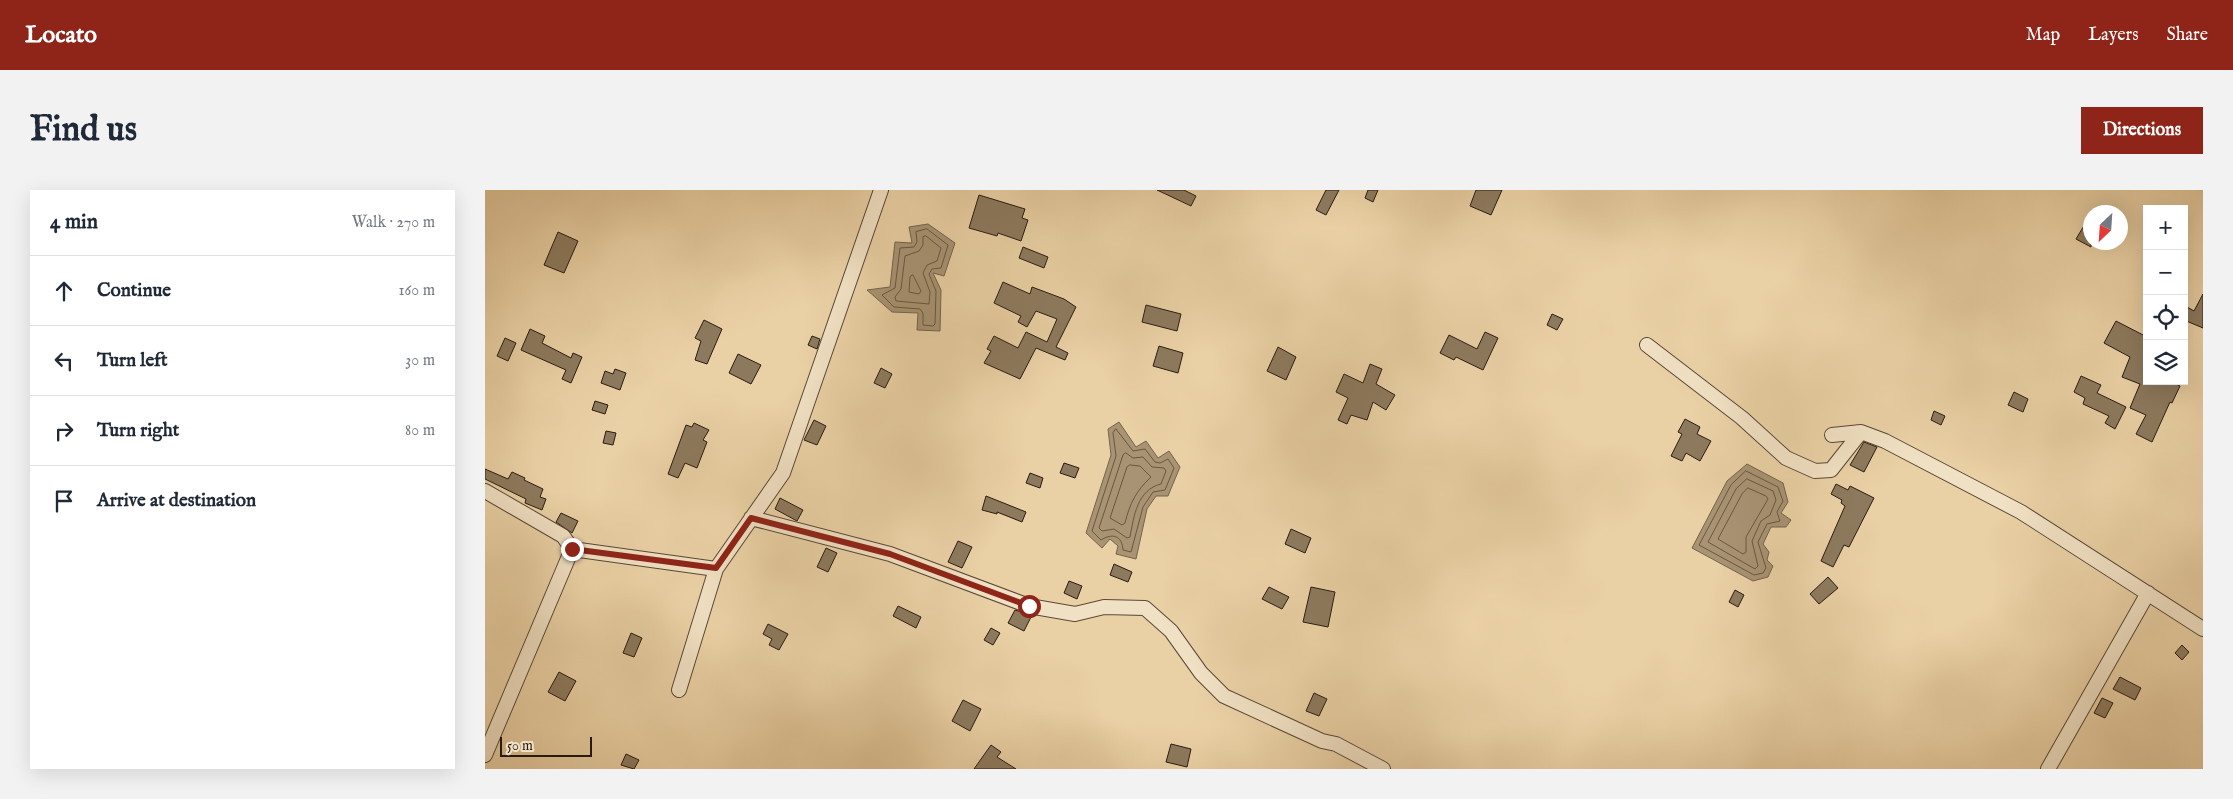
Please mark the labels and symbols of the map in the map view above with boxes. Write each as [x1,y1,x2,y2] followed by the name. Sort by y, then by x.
[2083,205,2128,250] north arrow
[561,538,584,561] route end
[1018,595,1041,618] route start
[500,734,593,757] scale bar

